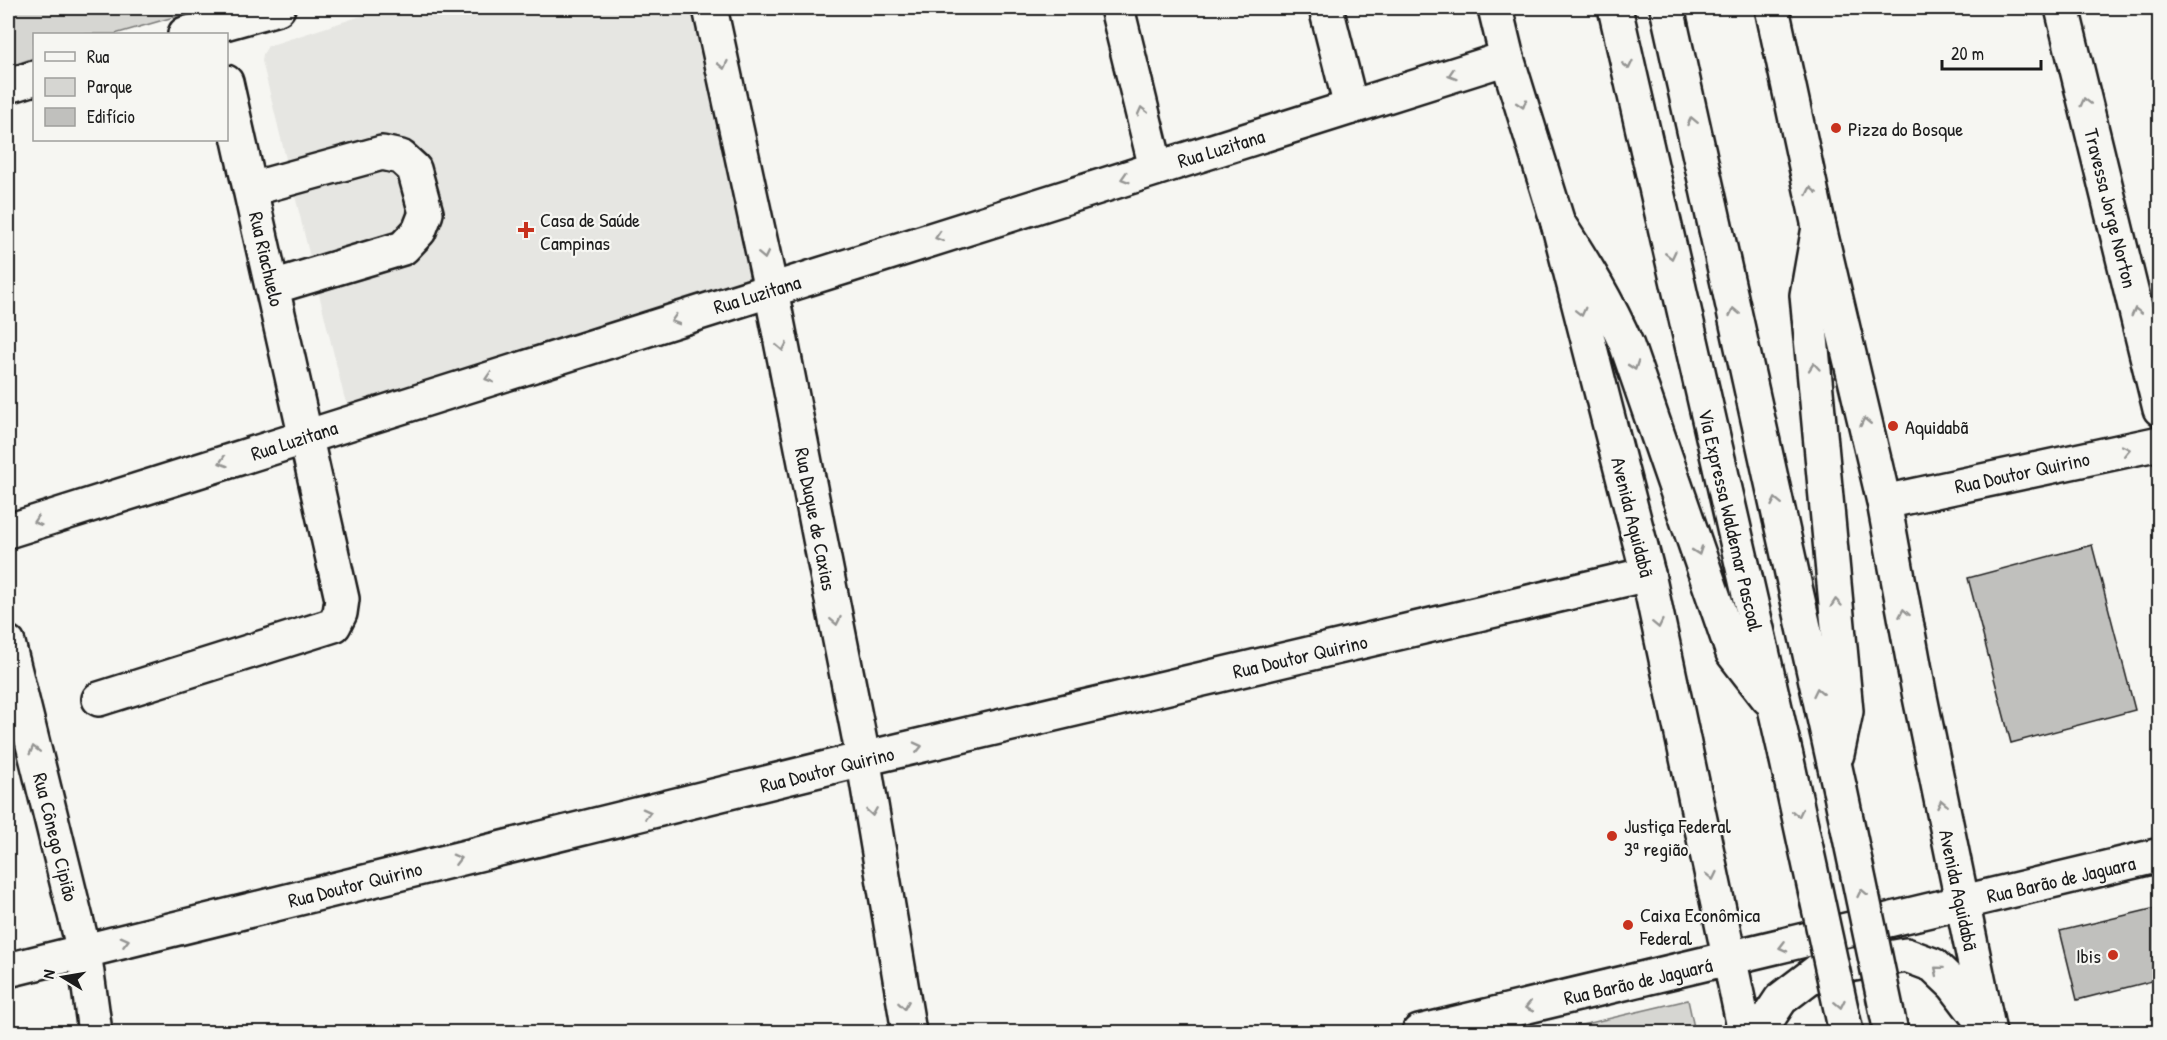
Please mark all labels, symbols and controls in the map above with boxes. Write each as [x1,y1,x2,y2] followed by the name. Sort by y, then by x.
[33,33,228,141] legend
[1942,33,2041,71] scale bar
[1951,41,1984,66] text: 20 m
[87,44,109,69] text: Rua
[715,59,728,69] one-way arrow
[1621,59,1634,69] one-way arrow
[1447,68,1458,81] one-way arrow
[87,74,132,99] text: Parque
[2080,97,2093,107] one-way arrow
[1515,98,1527,109] one-way arrow
[87,104,135,129] text: Edifício
[1137,107,1150,117] one-way arrow
[1848,115,1963,142] place label: Pizza do Bosque
[1686,116,1699,126] one-way arrow
[1829,121,1843,135] marker: Pizza do Bosque
[1174,122,1268,174] street label: Rua Luzitana
[2078,125,2144,291] street label: Travessa Jorge Norton
[1120,171,1131,183] one-way arrow
[1806,186,1819,196] one-way arrow
[540,206,640,256] place label: Casa de Saúde Campinas
[243,209,291,309] street label: Rua Riachuelo
[517,221,535,239] marker: Casa de Saúde Campinas
[934,229,945,242] one-way arrow
[1664,249,1677,259] one-way arrow
[757,250,770,260] one-way arrow
[710,268,804,320] street label: Rua Luzitana
[1573,307,1586,317] one-way arrow
[1728,307,1741,317] one-way arrow
[2130,307,2143,317] one-way arrow
[670,313,681,325] one-way arrow
[775,342,788,352] one-way arrow
[1627,361,1640,371] one-way arrow
[1808,362,1821,371] one-way arrow
[484,371,495,383] one-way arrow
[1692,406,1770,634] street label: Via Expressa Waldemar Pascoal
[247,413,341,467] street label: Rua Luzitana
[1905,413,1968,440] place label: Aquidabã
[1860,417,1873,427] one-way arrow
[1886,419,1900,433] marker: Aquidabã
[2121,444,2131,457] one-way arrow
[789,445,843,593] street label: Rua Duque de Caxias
[1952,445,2092,499] street label: Rua Doutor Quirino
[1605,454,1661,580] street label: Avenida Aquidabã
[218,455,229,467] one-way arrow
[1770,497,1783,507] one-way arrow
[32,514,43,526] one-way arrow
[1690,545,1703,556] one-way arrow
[1830,598,1843,607] one-way arrow
[1899,608,1911,618] one-way arrow
[829,615,842,625] one-way arrow
[1651,618,1664,628] one-way arrow
[1230,627,1370,685] street label: Rua Doutor Quirino
[1813,688,1826,698] one-way arrow
[757,739,897,799] street label: Rua Doutor Quirino
[913,741,923,754] one-way arrow
[29,745,42,755] one-way arrow
[27,770,85,904] street label: Rua Cônego Cipião
[1936,799,1949,809] one-way arrow
[642,807,652,820] one-way arrow
[866,808,878,817] one-way arrow
[1791,808,1804,818] one-way arrow
[1624,812,1731,862] place label: Justiça Federal 3ª região
[1933,827,1985,953] street label: Avenida Aquidabã
[1605,829,1619,843] marker: Justiça Federal 3ª região
[1984,849,2138,909] street label: Rua Barão de Jaguara
[285,854,425,914] street label: Rua Doutor Quirino
[452,854,462,867] one-way arrow
[1704,871,1717,881] one-way arrow
[1856,888,1869,898] one-way arrow
[1639,901,1760,951] place label: Caixa Econômica Federal
[1621,918,1635,932] marker: Caixa Econômica Federal
[120,935,130,948] one-way arrow
[1778,939,1788,952] one-way arrow
[2076,942,2101,969] place label: Ibis
[33,947,93,1007] north arrow
[2106,948,2120,962] marker: Ibis
[1561,951,1715,1011] street label: Rua Barão de Jaguará
[37,967,60,980] text: N
[1934,967,1945,978] one-way arrow
[897,999,910,1009] one-way arrow
[1525,999,1535,1012] one-way arrow
[1833,999,1846,1009] one-way arrow

